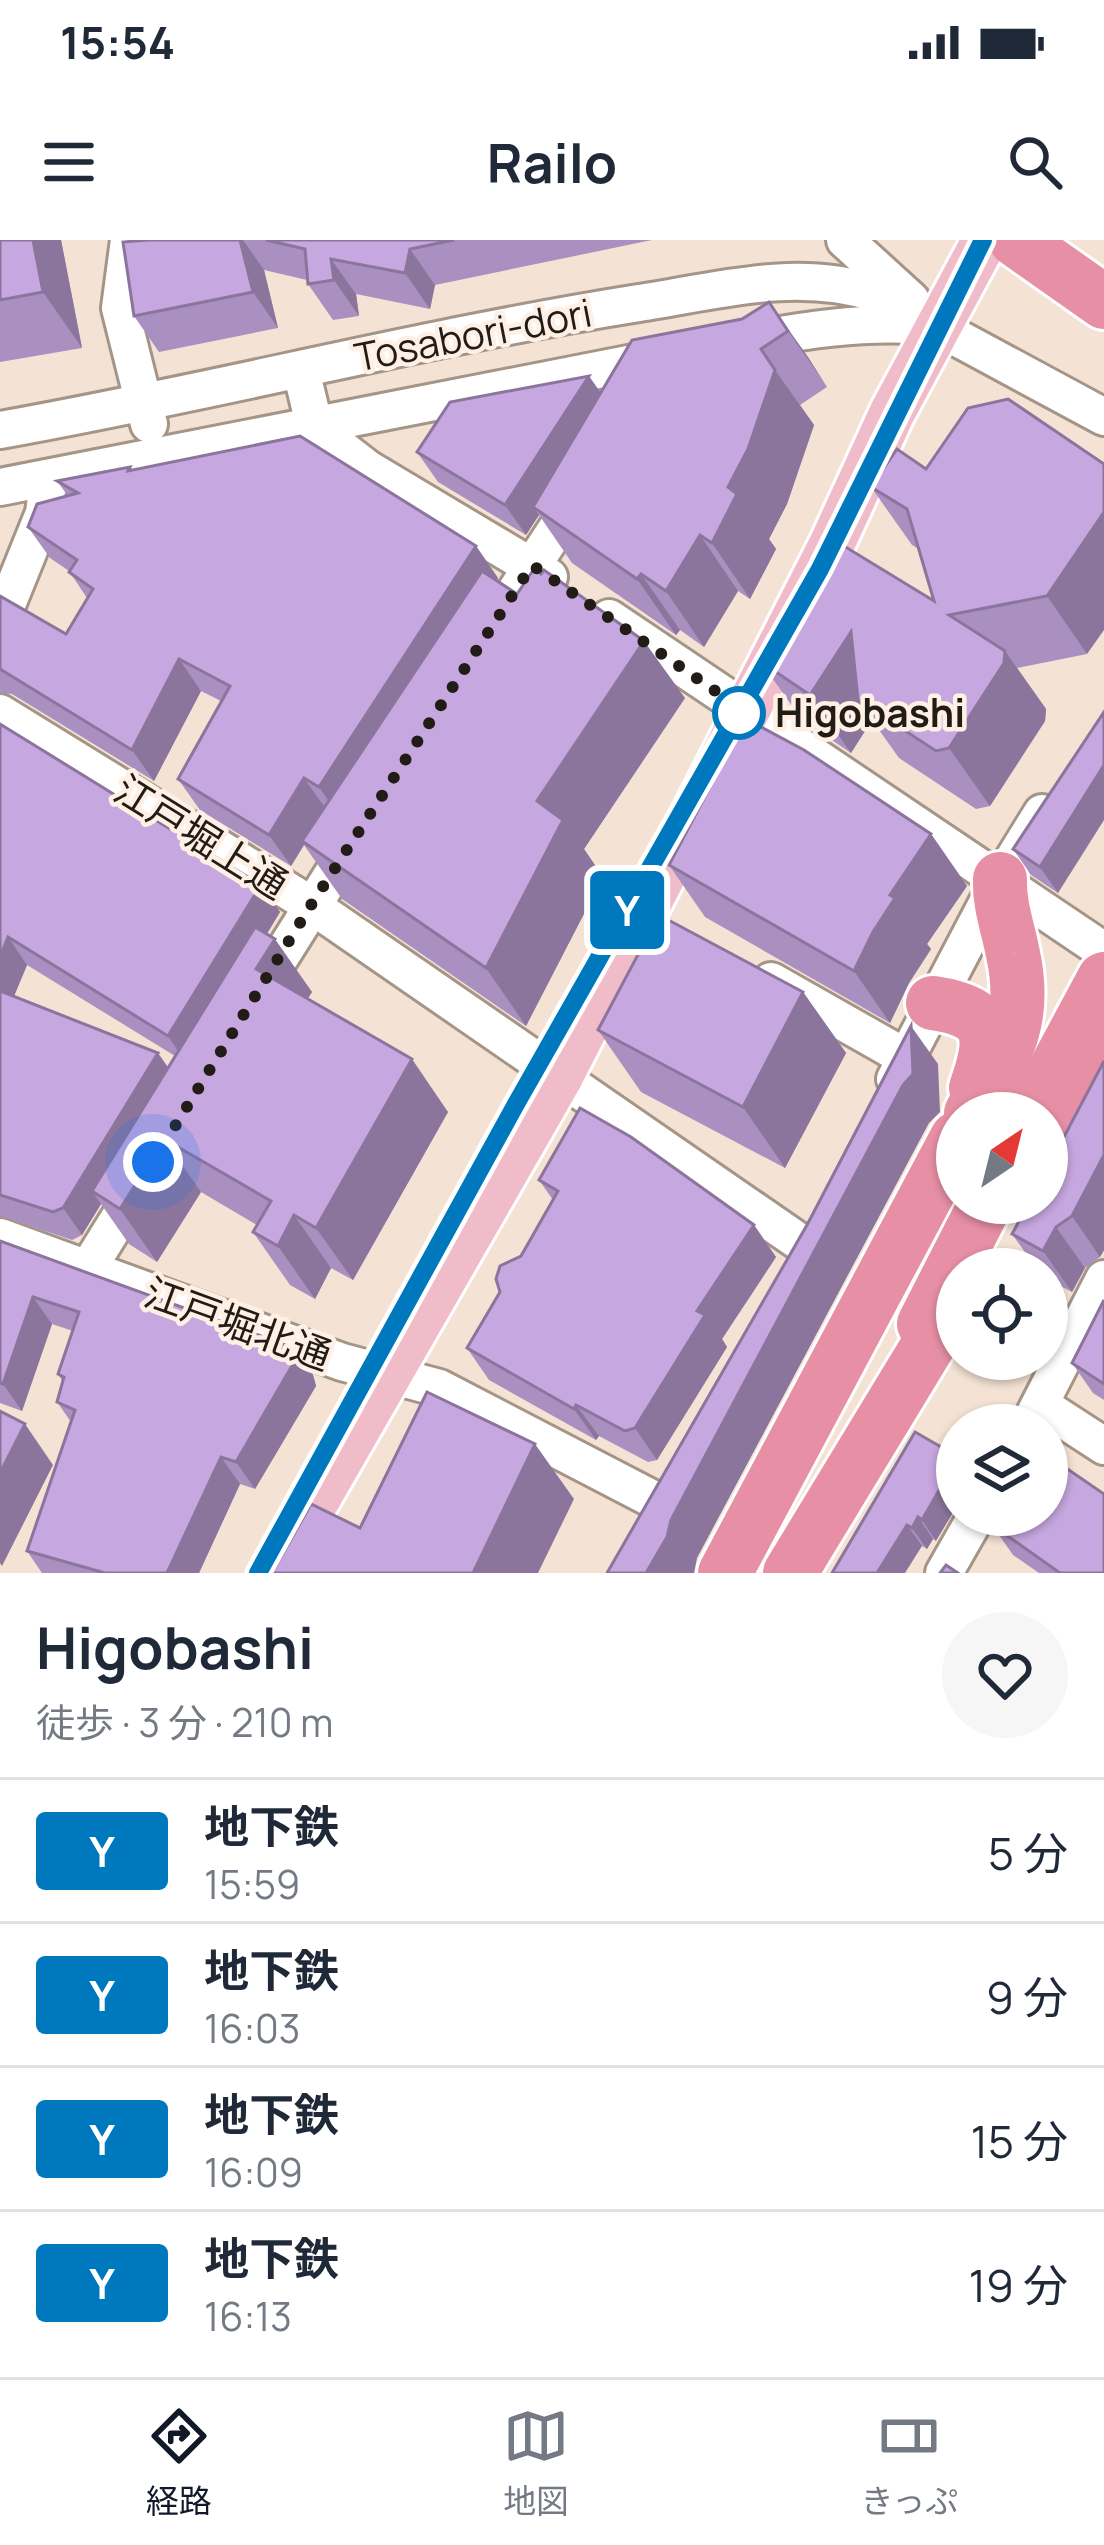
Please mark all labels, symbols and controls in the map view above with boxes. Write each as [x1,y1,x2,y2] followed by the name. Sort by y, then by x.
[60,11,175,73] text: 15:54
[487,125,617,199] text: Railo
[36,129,102,195] icon: menu
[1002,129,1068,195] icon: search
[350,285,596,383] street label: Tosabori-dori
[775,685,965,739] place label: Higobashi
[714,688,764,738] marker: Higobashi
[105,762,299,911] street label: 江戸堀上通
[588,871,666,949] line badge: Y
[614,881,640,939] text: Y
[936,1092,1068,1224] north arrow
[936,1092,1068,1536] map controls
[123,1132,183,1192] your location
[936,1248,1068,1380] button: locate
[137,1264,339,1382] street label: 江戸堀北通
[936,1404,1068,1536] button: layers
[36,1608,314,1686] text: Higobashi
[942,1612,1068,1738] button: heart
[36,1695,333,1749] text: 徒歩 · 3 分 · 210 m
[204,1795,339,1857] text: 地下鉄
[89,1822,115,1880] text: Y
[988,1822,1068,1884] text: 5 分
[204,1857,300,1911] text: 15:59
[204,1939,339,2001] text: 地下鉄
[89,1966,115,2024] text: Y
[986,1966,1068,2028] text: 9 分
[204,2001,300,2055] text: 16:03
[204,2083,339,2145] text: 地下鉄
[89,2110,115,2168] text: Y
[970,2110,1068,2172] text: 15 分
[204,2145,303,2199] text: 16:09
[204,2227,339,2289] text: 地下鉄
[89,2254,115,2312] text: Y
[969,2254,1068,2316] text: 19 分
[204,2289,292,2343] text: 16:13
[146,2403,212,2523] tab: 経路
[503,2403,569,2523] tab: 地図
[861,2403,958,2523] tab: きっぷ

